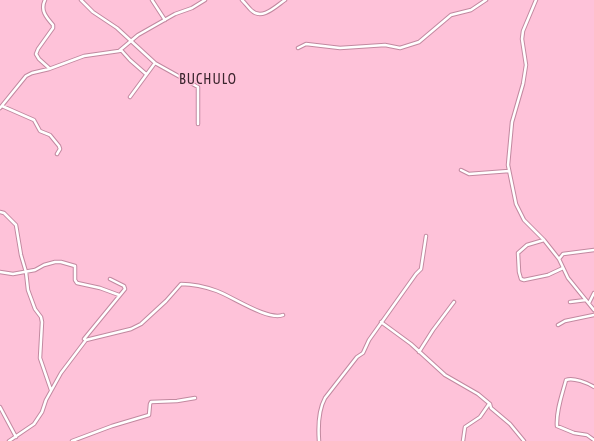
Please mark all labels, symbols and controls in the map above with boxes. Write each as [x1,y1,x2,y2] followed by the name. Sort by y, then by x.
[179,72,237,88] district label: BUCHULO

